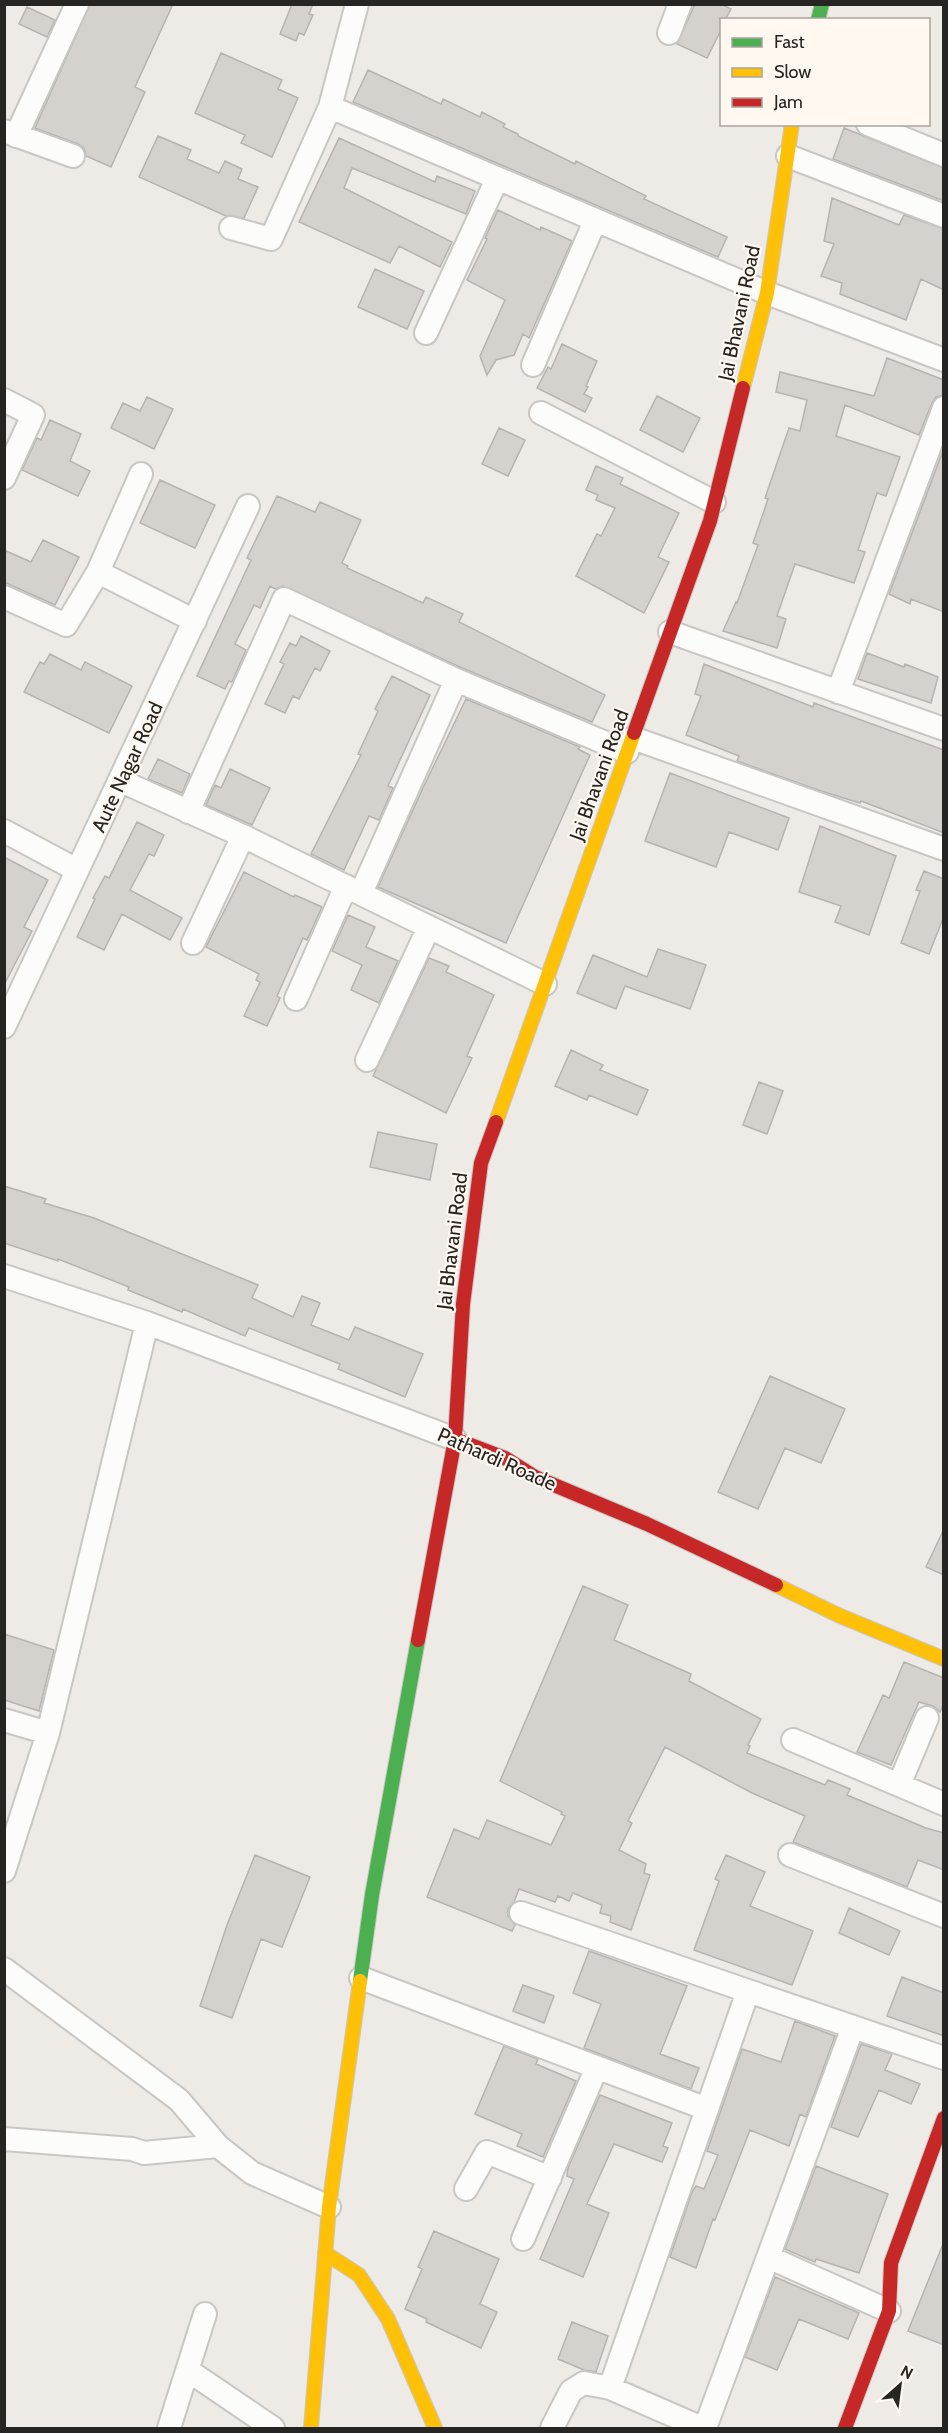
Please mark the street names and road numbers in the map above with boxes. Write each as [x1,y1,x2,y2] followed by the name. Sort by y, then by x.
[713,243,765,384] street label: Jai Bhavani Road
[86,698,168,836] street label: Aute Nagar Road
[564,706,634,845] street label: Jai Bhavani Road
[432,1171,472,1312] street label: Jai Bhavani Road
[434,1422,560,1496] street label: Pathardi Roade

